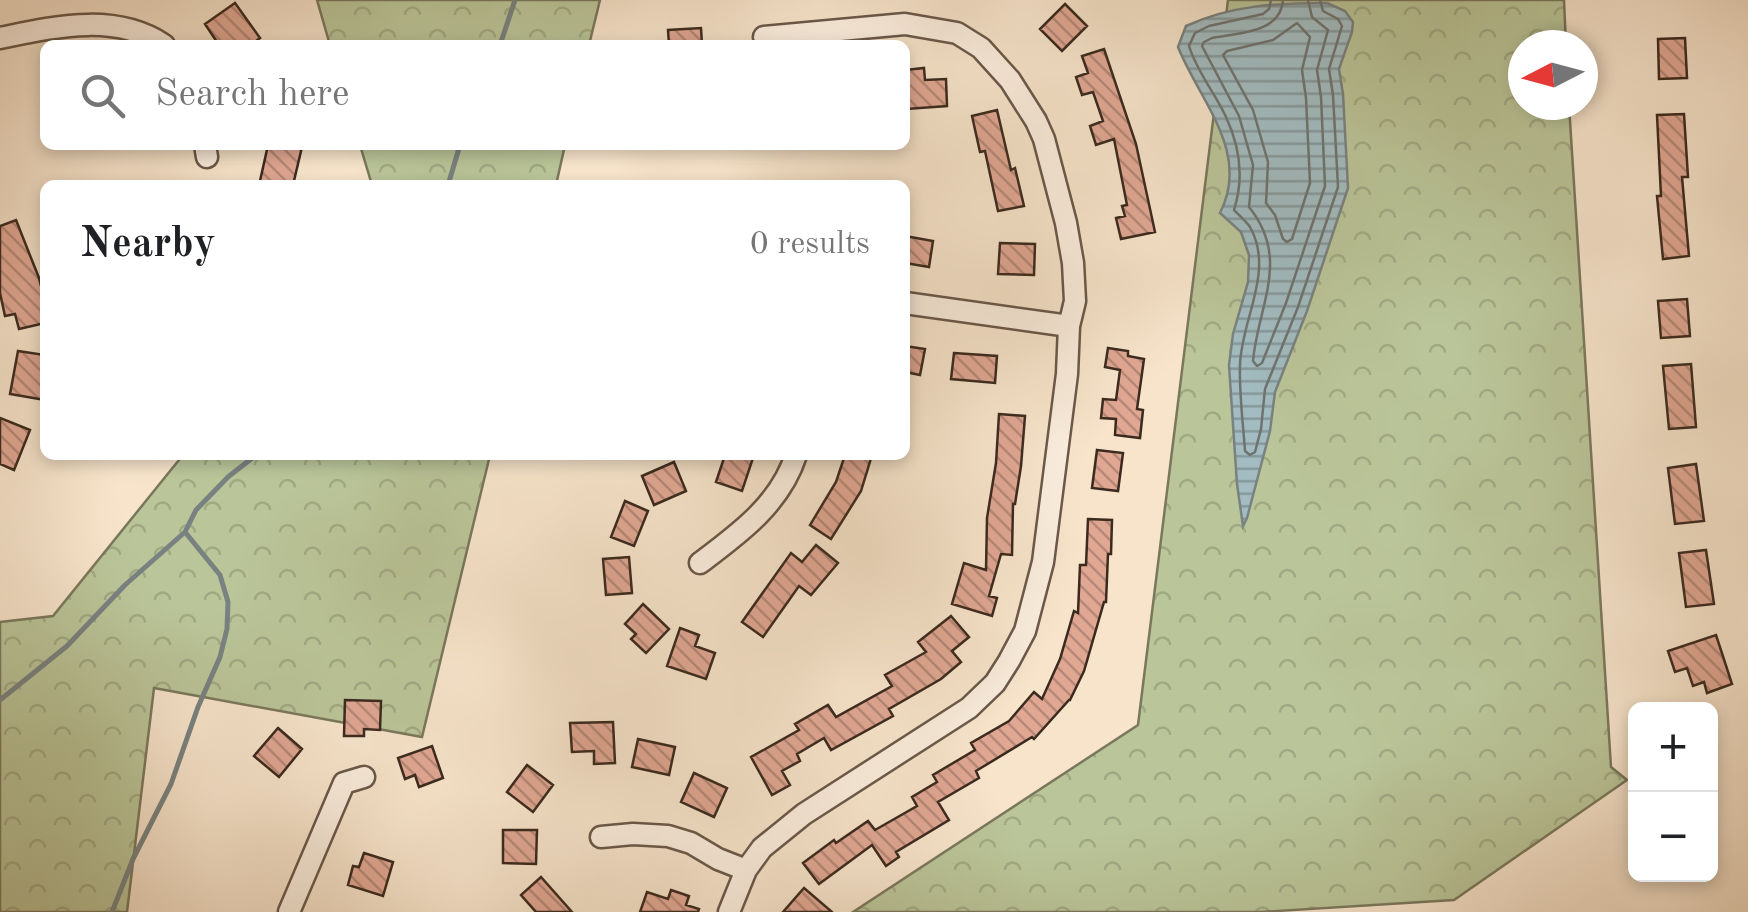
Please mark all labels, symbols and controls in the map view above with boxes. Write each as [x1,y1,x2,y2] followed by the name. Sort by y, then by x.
[1508,30,1598,120] north arrow
[40,40,910,150] search box
[75,68,130,123] icon: search
[155,76,350,114] text: Search here
[80,224,216,266] text: Nearby
[750,229,870,261] text: 0 results
[1628,702,1718,882] map controls
[1628,702,1718,792] button: +
[1628,792,1718,882] button: −

